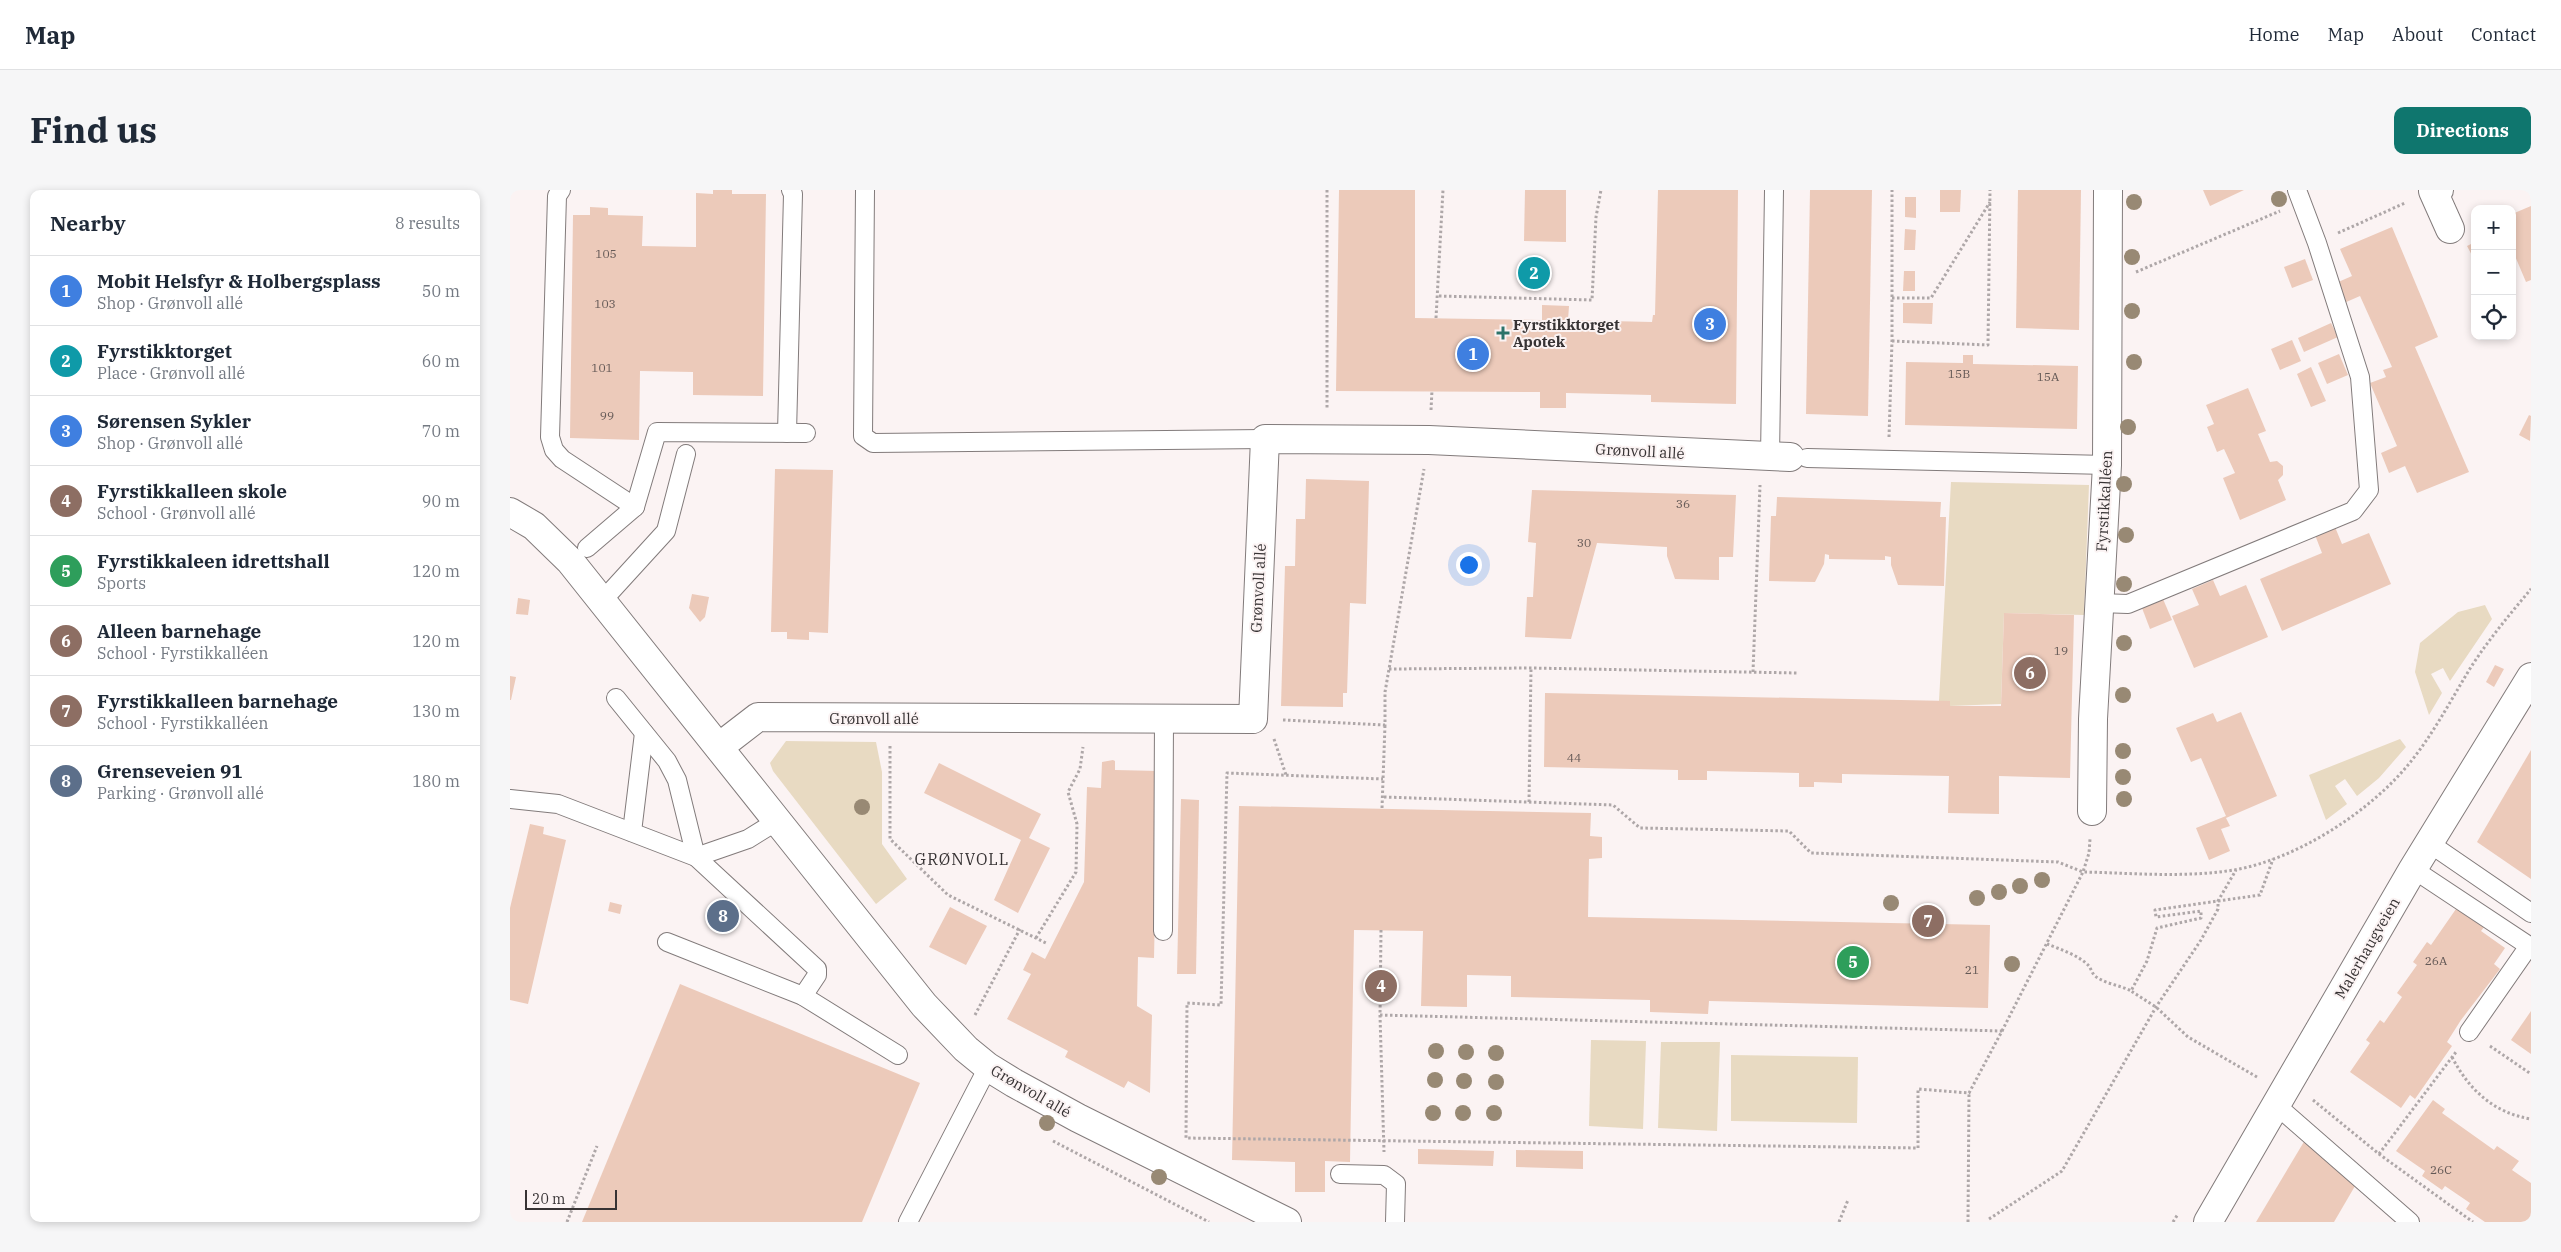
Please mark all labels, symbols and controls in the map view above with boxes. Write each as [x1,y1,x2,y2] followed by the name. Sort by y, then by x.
[25,19,75,51] text: Map
[2248,23,2300,46] text: Home
[2328,23,2364,46] text: Map
[2392,23,2443,46] text: About
[2471,23,2536,46] text: Contact
[30,107,157,153] text: Find us
[2394,107,2531,154] button: Directions
[2471,205,2516,340] map controls
[2471,205,2516,250] button: +
[50,209,126,237] text: Nearby
[395,213,460,233] text: 8 results
[595,246,617,261] house number: 105
[2471,250,2516,295] button: −
[1518,254,1550,292] pin: 2
[97,269,381,293] text: Mobit Helsfyr & Holbergsplass
[61,281,71,301] text: 1
[422,281,460,301] text: 50 m
[97,293,243,313] text: Shop · Grønvoll allé
[2471,295,2516,340] button: locate
[594,296,616,311] house number: 103
[1694,305,1726,343] pin: 3
[1513,315,1620,351] place label: Fyrstikktorget Apotek
[1497,327,1509,339] marker: Fyrstikktorget Apotek
[1457,335,1489,373] pin: 1
[97,339,232,363] text: Fyrstikktorget
[61,351,71,371] text: 2
[422,351,460,371] text: 60 m
[591,360,613,375] house number: 101
[97,363,245,383] text: Place · Grønvoll allé
[1948,366,1970,381] house number: 15B
[2037,369,2060,384] house number: 15A
[600,408,614,423] house number: 99
[97,409,251,433] text: Sørensen Sykler
[61,421,71,441] text: 3
[422,421,460,441] text: 70 m
[97,433,243,453] text: Shop · Grønvoll allé
[1595,439,1685,463] street label: Grønvoll allé
[2092,449,2116,552] street label: Fyrstikkalléen
[97,479,287,503] text: Fyrstikkalleen skole
[61,491,71,511] text: 4
[422,491,460,511] text: 90 m
[1676,496,1690,511] house number: 36
[97,503,256,523] text: School · Grønvoll allé
[1577,535,1591,550] house number: 30
[1246,543,1270,633] street label: Grønvoll allé
[97,549,330,573] text: Fyrstikkaleen idrettshall
[1456,552,1482,578] your location
[61,561,71,581] text: 5
[412,561,460,581] text: 120 m
[97,573,146,593] text: Sports
[97,619,261,643] text: Alleen barnehage
[61,631,71,651] text: 6
[412,631,460,651] text: 120 m
[97,643,269,663] text: School · Fyrstikkalléen
[2054,643,2068,658] house number: 19
[2014,654,2046,692] pin: 6
[97,689,338,713] text: Fyrstikkalleen barnehage
[61,701,71,721] text: 7
[412,701,460,721] text: 130 m
[829,709,919,728] street label: Grønvoll allé
[97,713,269,733] text: School · Fyrstikkalléen
[1567,750,1581,765] house number: 44
[97,759,243,783] text: Grenseveien 91
[61,771,71,791] text: 8
[412,771,460,791] text: 180 m
[97,783,264,803] text: Parking · Grønvoll allé
[915,849,1009,869] district label: GRØNVOLL
[2330,894,2404,1002] street label: Malerhaugveien
[707,897,739,935] pin: 8
[1912,902,1944,940] pin: 7
[1837,943,1869,981] pin: 5
[2425,953,2448,968] house number: 26A
[1965,962,1979,977] house number: 21
[1365,967,1397,1005] pin: 4
[988,1060,1074,1122] street label: Grønvoll allé
[2430,1162,2452,1177] house number: 26C
[525,1187,618,1210] scale bar
[532,1190,565,1208] text: 20 m

